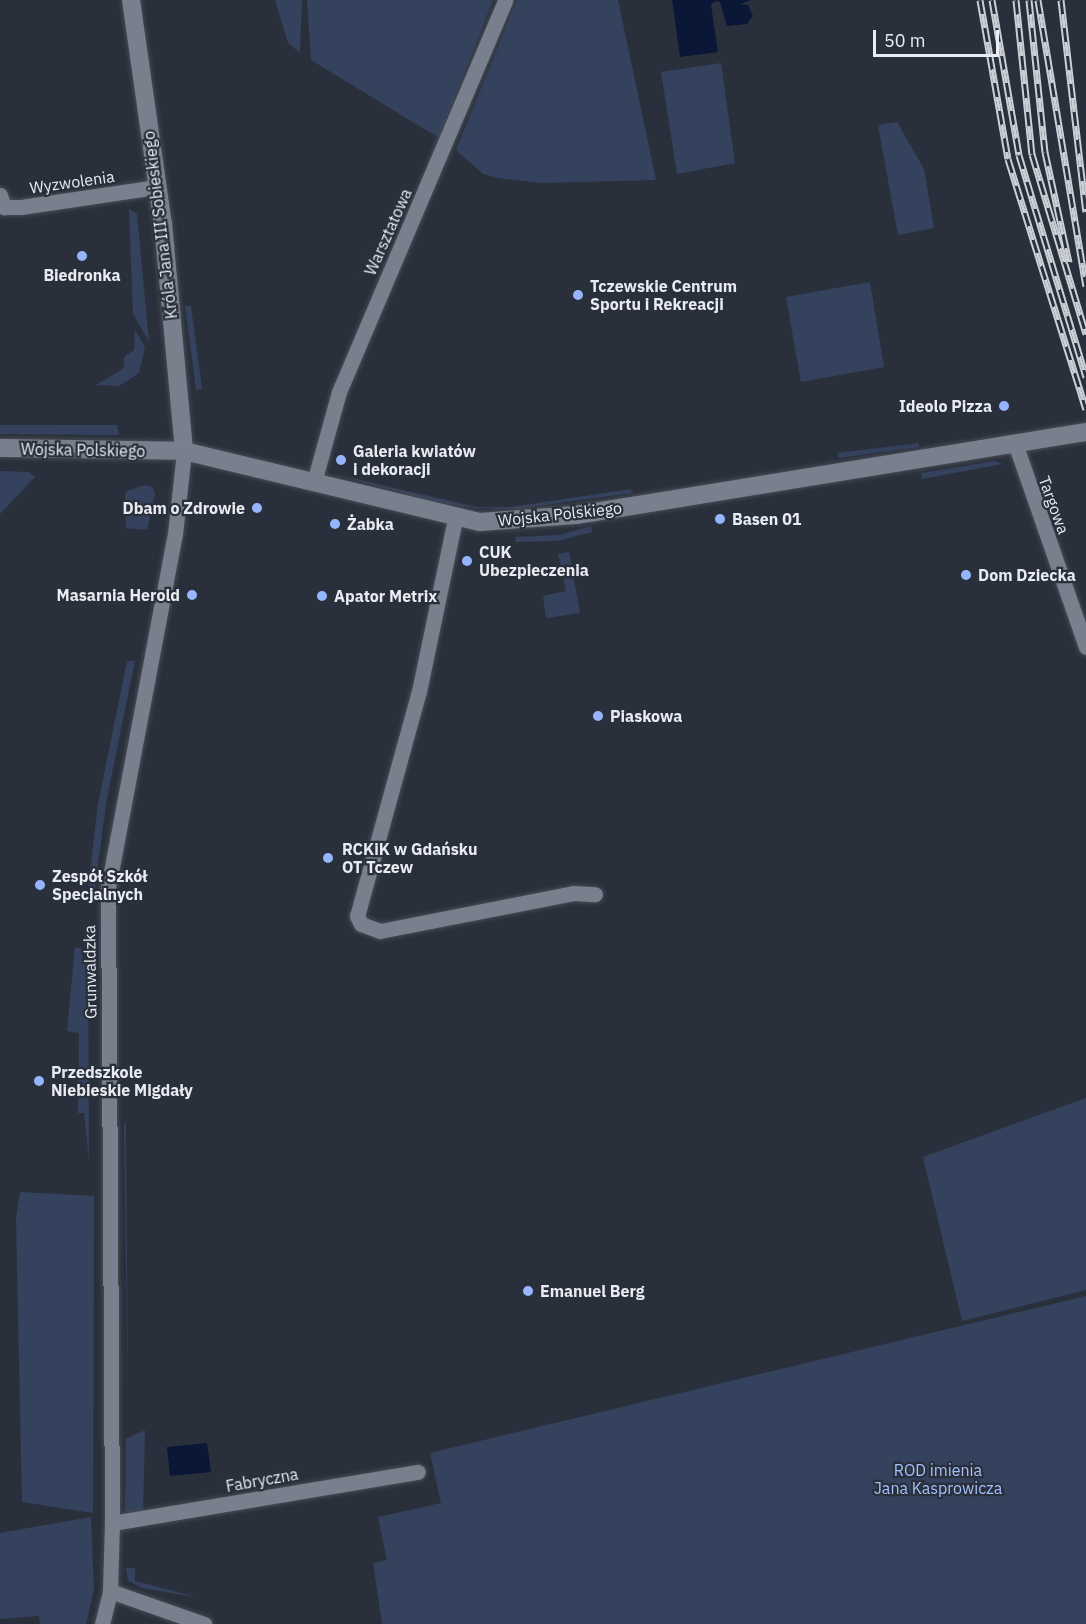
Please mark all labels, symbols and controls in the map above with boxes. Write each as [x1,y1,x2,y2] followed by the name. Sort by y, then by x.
[876,18,1002,56] scale bar
[884,29,926,52] text: 50 m
[139,130,181,320] street label: Króla Jana III Sobieskiego
[28,167,116,197] street label: Wyzwolenia
[360,186,416,278] street label: Warsztatowa
[75,249,89,263] marker: Biedronka
[43,265,121,285] place label: Biedronka
[590,276,737,314] place label: Tczewskie Centrum Sportu i Rekreacji
[571,288,585,302] marker: Tczewskie Centrum Sportu i Rekreacji
[899,396,992,416] place label: Ideolo Pizza
[997,399,1011,413] marker: Ideolo Pizza
[21,439,145,461] street label: Wojska Polskiego
[353,441,476,479] place label: Galeria kwiatów i dekoracji
[334,453,348,467] marker: Galeria kwiatów i dekoracji
[1035,474,1073,536] street label: Targowa
[123,498,245,518] place label: Dbam o Zdrowie
[497,498,623,530] street label: Wojska Polskiego
[250,501,264,515] marker: Dbam o Zdrowie
[732,509,801,529] place label: Basen 01
[713,512,727,526] marker: Basen 01
[347,514,394,534] place label: Żabka
[328,517,342,531] marker: Żabka
[479,542,589,580] place label: CUK Ubezpieczenia
[460,554,474,568] marker: CUK Ubezpieczenia
[978,565,1076,585] place label: Dom Dziecka
[959,568,973,582] marker: Dom Dziecka
[57,585,180,605] place label: Masarnia Herold
[334,586,437,606] place label: Apator Metrix
[185,588,199,602] marker: Masarnia Herold
[315,589,329,603] marker: Apator Metrix
[610,706,682,726] place label: Piaskowa
[591,709,605,723] marker: Piaskowa
[342,839,477,877] place label: RCKiK w Gdańsku OT Tczew
[319,849,337,867] marker: RCKiK w Gdańsku OT Tczew
[52,866,147,904] place label: Zespół Szkół Specjalnych
[33,878,47,892] marker: Zespół Szkół Specjalnych
[80,925,100,1019] street label: Grunwaldzka
[51,1062,193,1100] place label: Przedszkole Niebieskie Migdały
[32,1074,46,1088] marker: Przedszkole Niebieskie Migdały
[540,1281,645,1301] place label: Emanuel Berg
[521,1284,535,1298] marker: Emanuel Berg
[874,1460,1002,1498] park label: ROD imienia Jana Kasprowicza
[224,1464,300,1496] street label: Fabryczna

